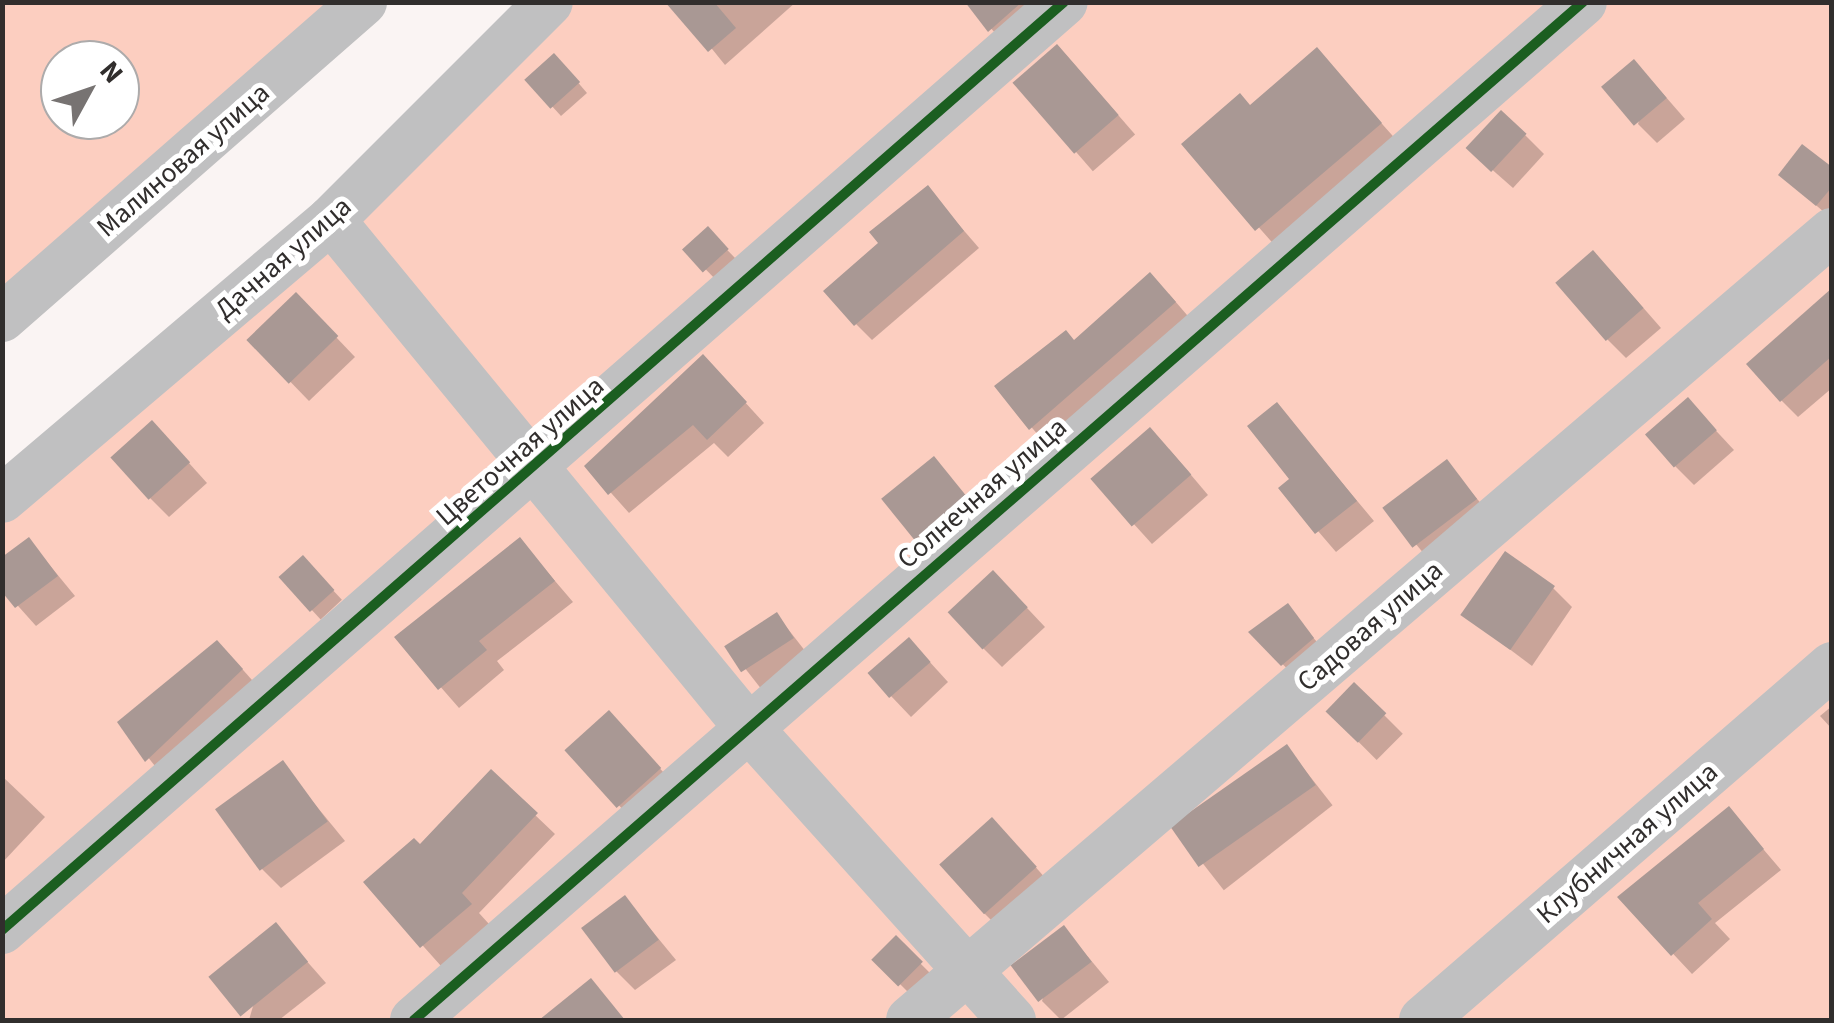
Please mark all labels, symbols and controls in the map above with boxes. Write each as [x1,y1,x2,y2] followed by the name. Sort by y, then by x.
[40,40,140,140] north arrow
[90,52,133,92] text: N
[90,76,276,244] street label: Малиновая улица
[208,190,358,326] street label: Дачная улица
[429,369,611,533] street label: Цветочная улица
[891,410,1073,576] street label: Солнечная улица
[1290,554,1450,698] street label: Садовая улица
[1530,755,1724,931] street label: Клубничная улица

